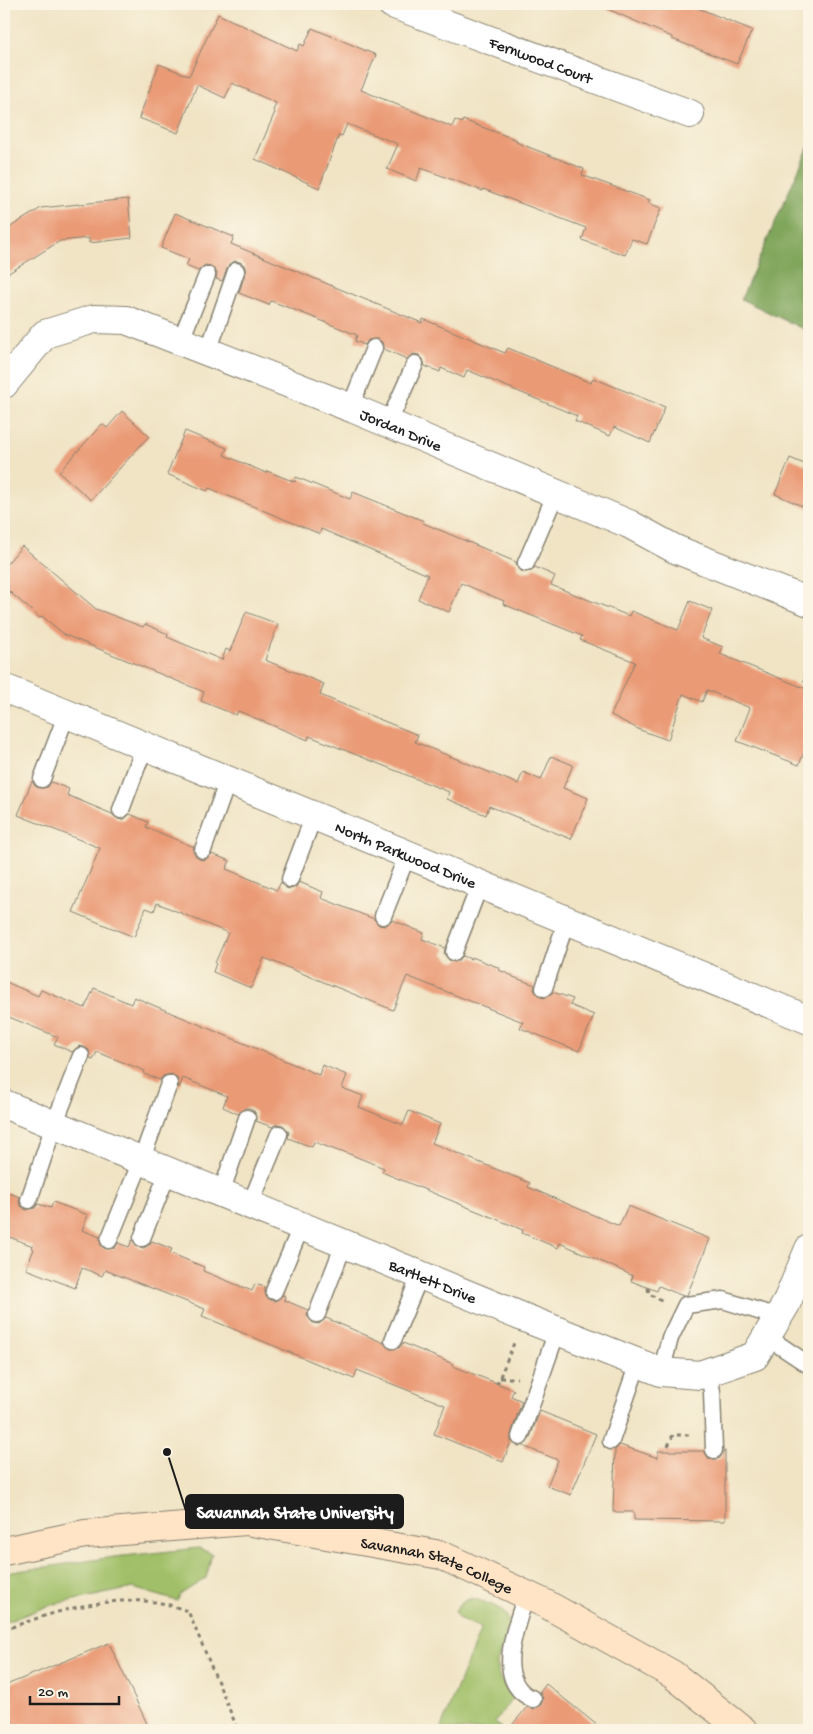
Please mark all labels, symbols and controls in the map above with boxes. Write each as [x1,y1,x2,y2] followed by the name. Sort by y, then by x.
[485,34,596,91] street label: Fernwood Court
[356,406,444,458] street label: Jordan Drive
[331,820,479,895] street label: North Parkwood Drive
[384,1257,479,1310] street label: Bartlett Drive
[186,1495,403,1528] callout: Savannah State University
[196,1504,394,1525] text: Savannah State University
[359,1535,516,1600] street label: Savannah State College
[30,1674,119,1706] scale bar
[38,1684,68,1702] text: 20 m

